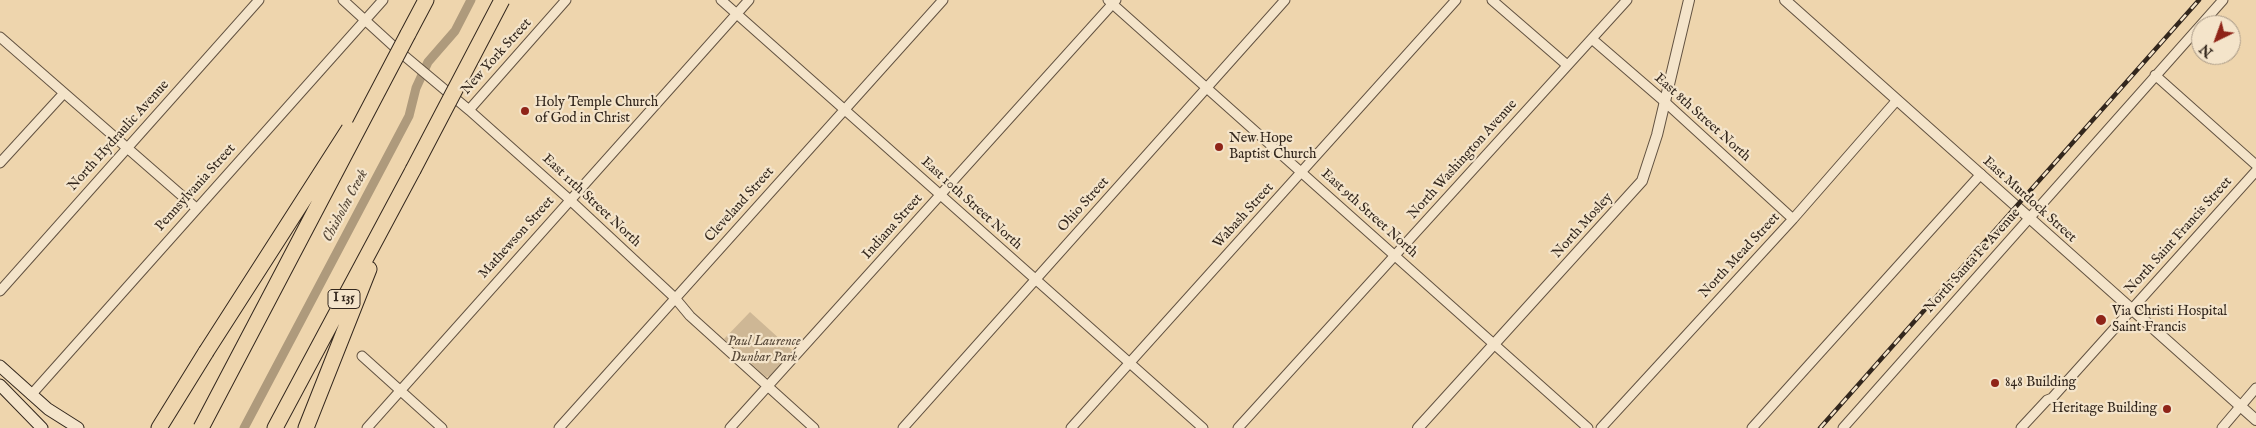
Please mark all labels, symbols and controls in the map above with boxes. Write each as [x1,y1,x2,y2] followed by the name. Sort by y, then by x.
[458,15,536,99] street label: New York Street
[2191,15,2241,65] north arrow
[2196,40,2217,61] text: N
[1650,70,1754,166] street label: East 8th Street North
[65,77,173,195] street label: North Hydraulic Avenue
[535,95,658,128] place label: Holy Temple Church of God in Christ
[1405,97,1521,223] street label: North Washington Avenue
[519,105,531,117] marker: Holy Temple Church of God in Christ
[1229,131,1316,164] place label: New Hope Baptist Church
[152,141,240,235] street label: Pennsylvania Street
[1213,141,1225,153] marker: New Hope Baptist Church
[538,151,644,251] street label: East 11th Street North
[917,154,1025,254] street label: East 10th Street North
[1979,154,2079,246] street label: East Murdock Street
[702,164,778,246] street label: Cleveland Street
[1317,166,1421,262] street label: East 9th Street North
[319,167,373,245] water label: Chisholm Creek
[1055,174,1113,236] street label: Ohio Street
[2122,174,2236,298] street label: North Saint Francis Street
[1210,180,1278,252] street label: Wabash Street
[1549,190,1617,262] street label: North Mosley
[859,191,927,263] street label: Indiana Street
[476,193,558,283] street label: Mathewson Street
[1921,205,2025,317] street label: North Santa Fe Avenue
[1696,210,1784,302] street label: North Mead Street
[328,290,360,308] road number: I 135
[2112,304,2227,336] place label: Via Christi Hospital Saint Francis
[2094,313,2108,327] marker: Via Christi Hospital Saint Francis
[727,334,801,367] park label: Paul Laurence Dunbar Park
[2005,375,2076,391] place label: 848 Building
[1989,377,2001,389] marker: 848 Building
[2052,401,2157,417] place label: Heritage Building
[2161,403,2173,415] marker: Heritage Building

